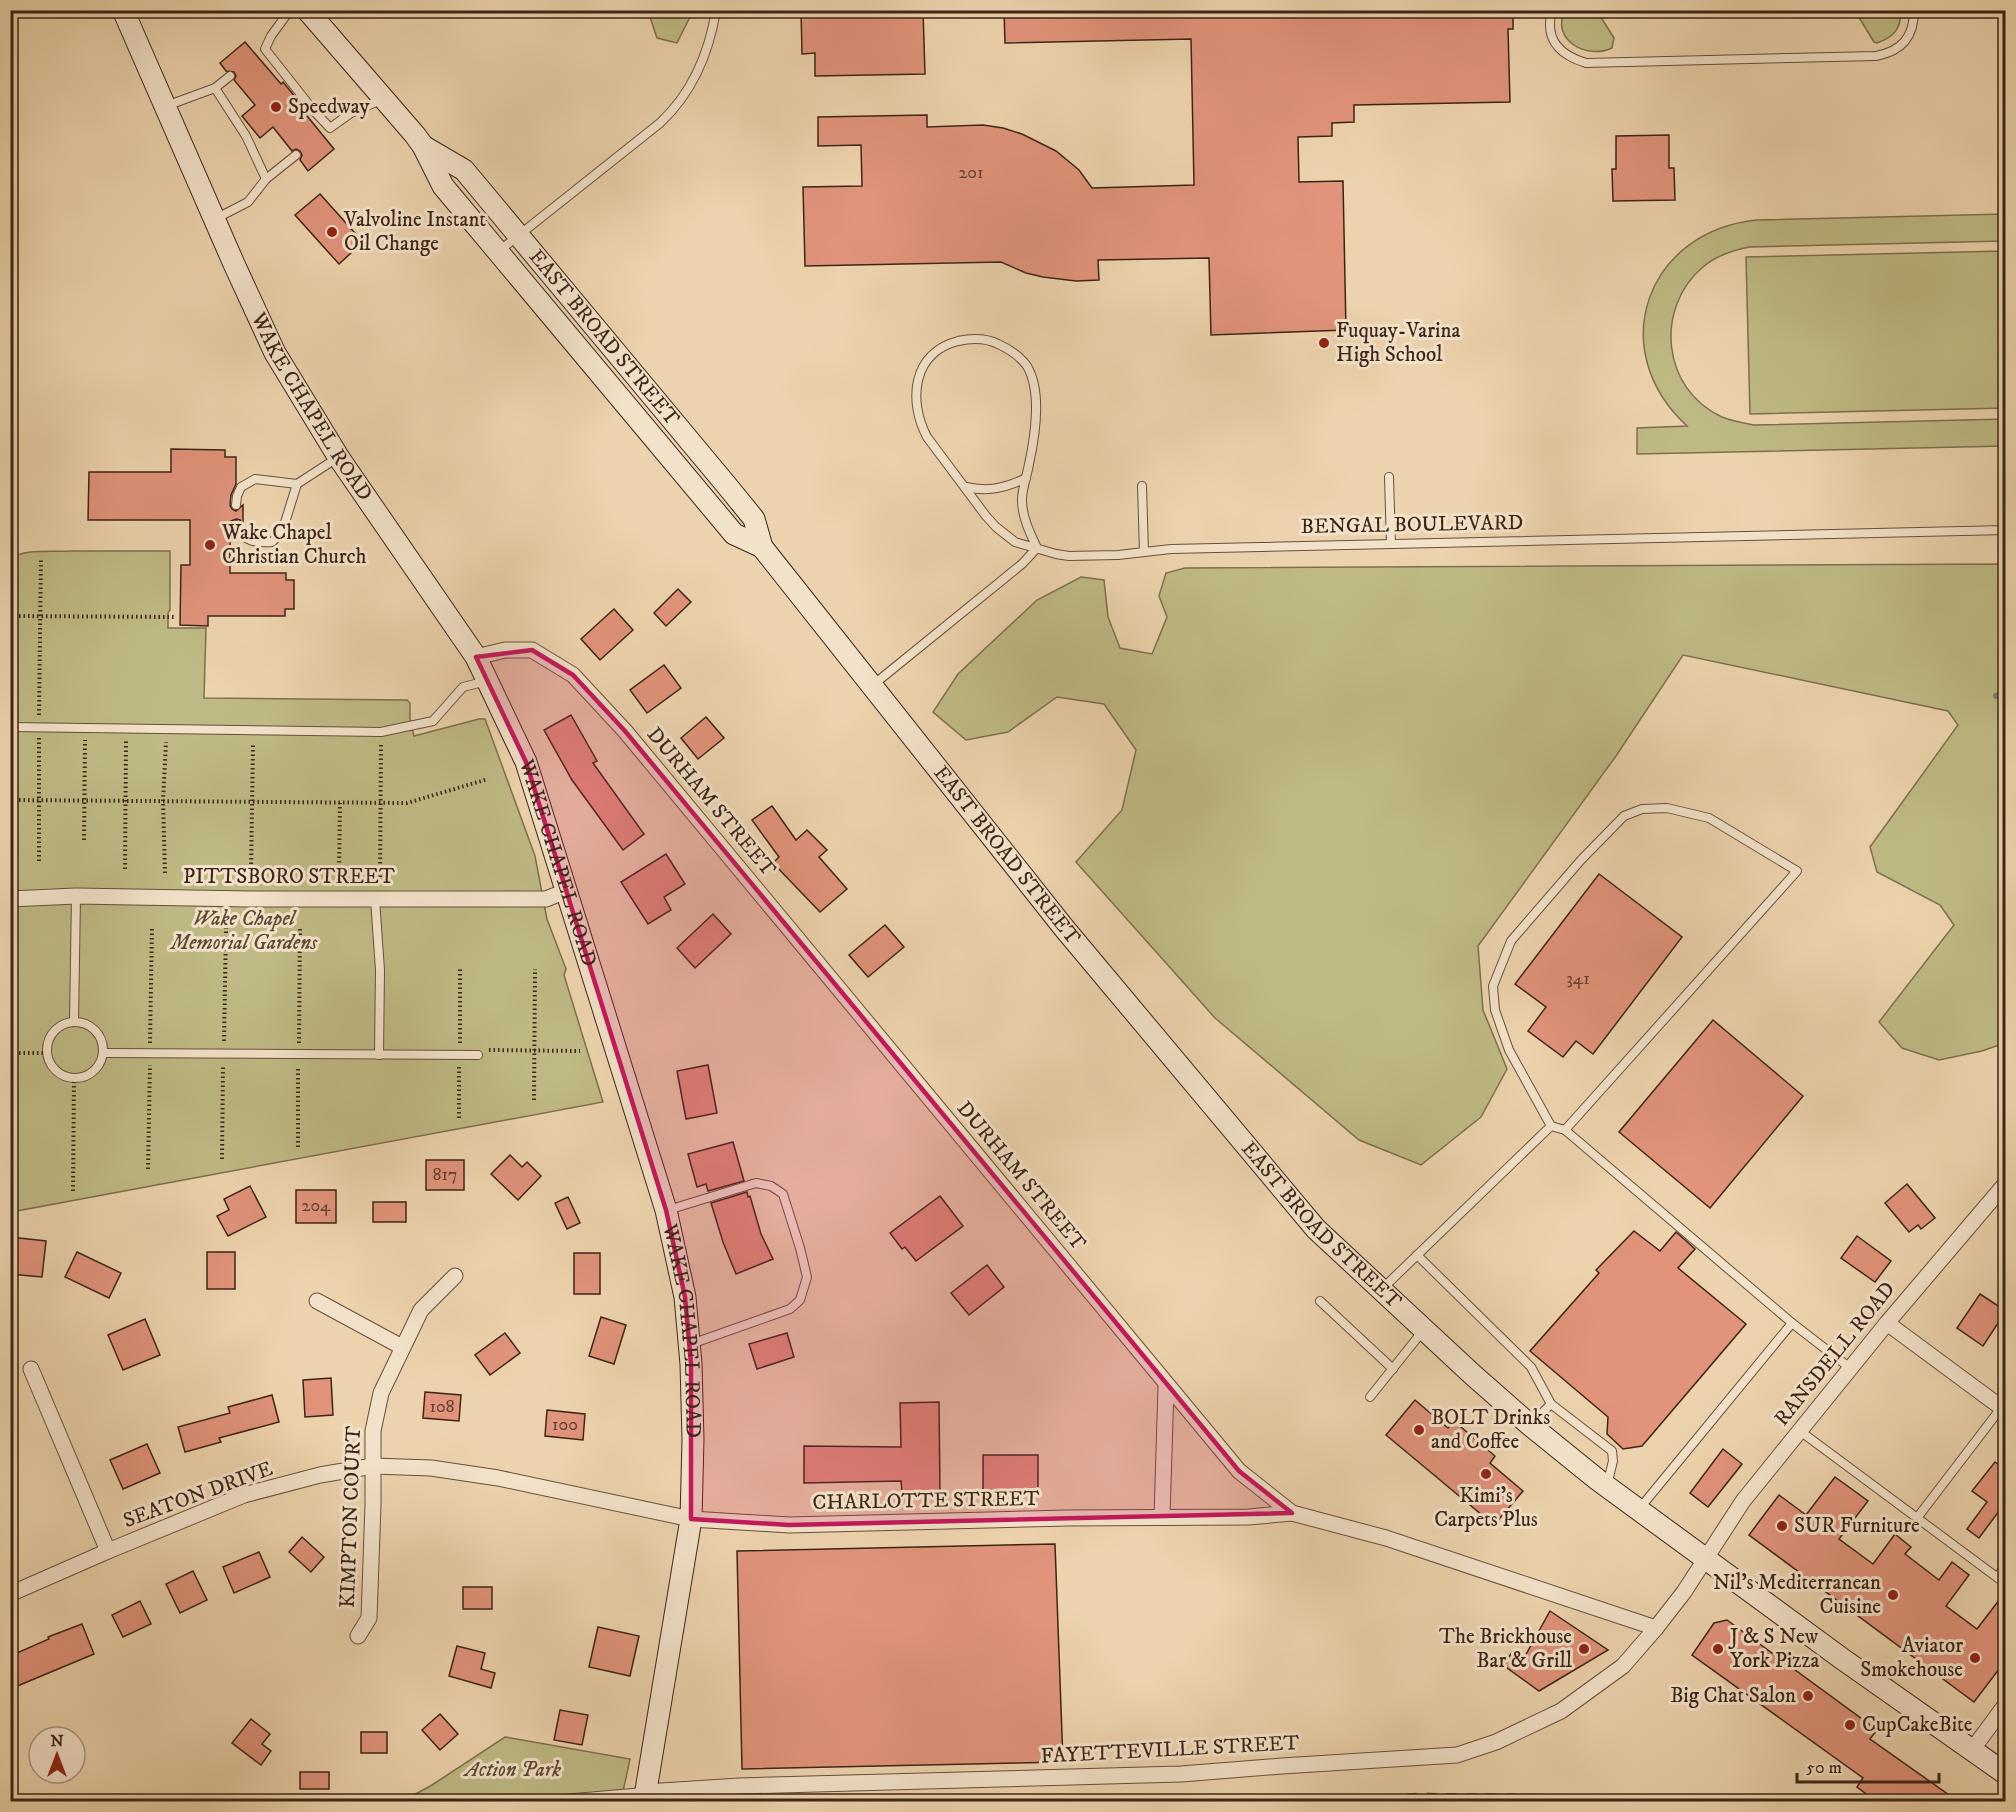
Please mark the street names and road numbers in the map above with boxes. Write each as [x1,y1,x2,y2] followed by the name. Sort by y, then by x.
[523,244,685,431] street label: EAST BROAD STREET
[245,308,378,506] street label: WAKE CHAPEL ROAD
[1300,510,1524,540] street label: BENGAL BOULEVARD
[641,722,781,882] street label: DURHAM STREET
[513,756,602,970] street label: WAKE CHAPEL ROAD
[928,761,1086,950] street label: EAST BROAD STREET
[183,864,395,890] street label: PITTSBORO STREET
[951,1096,1091,1256] street label: DURHAM STREET
[1235,1136,1407,1315] street label: EAST BROAD STREET
[656,1221,706,1438] street label: WAKE CHAPEL ROAD
[1769,1277,1901,1431] street label: RANSDELL ROAD
[335,1425,367,1609] street label: KIMPTON COURT
[120,1456,276,1534] street label: SEATON DRIVE
[812,1486,1040,1516] street label: CHARLOTTE STREET
[1040,1730,1300,1770] street label: FAYETTEVILLE STREET

